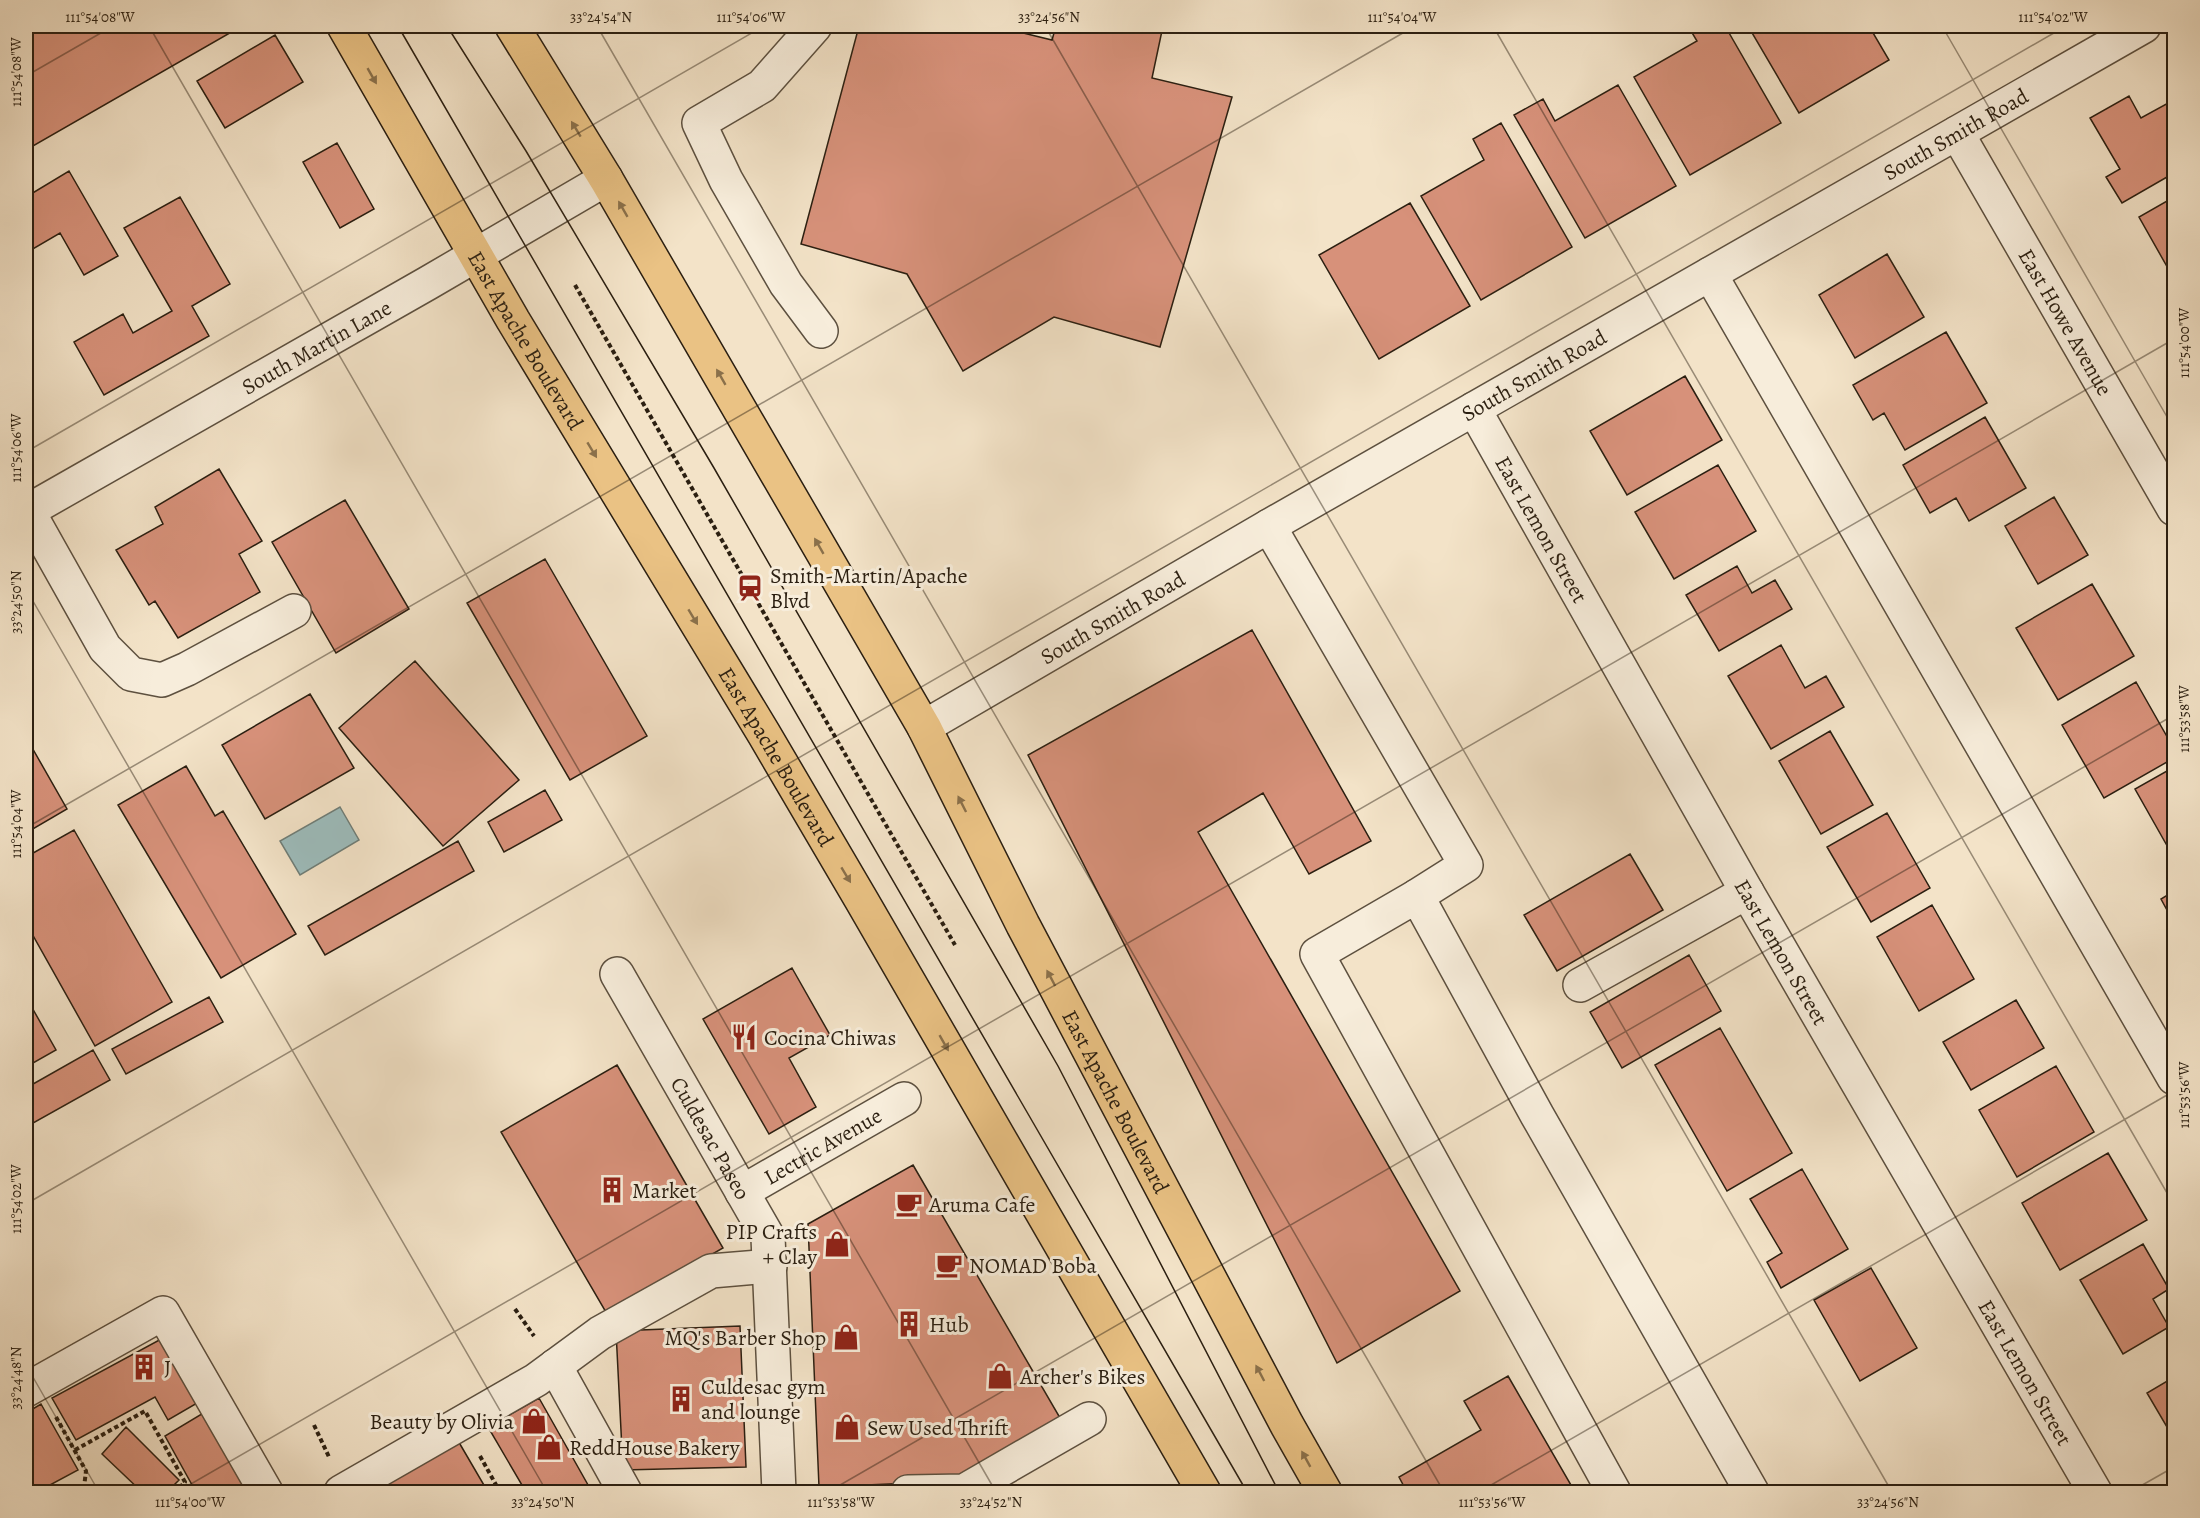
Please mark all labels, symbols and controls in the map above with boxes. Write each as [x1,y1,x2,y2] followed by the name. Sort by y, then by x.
[65,7,135,27] text: 111°54'08"W
[570,7,632,27] text: 33°24'54"N
[716,7,786,27] text: 111°54'06"W
[1018,7,1080,27] text: 33°24'56"N
[1367,7,1437,27] text: 111°54'04"W
[2018,7,2088,27] text: 111°54'02"W
[6,37,26,107] text: 111°54'08"W
[367,68,377,85] one-way arrow
[1878,81,2034,188] street label: South Smith Road
[570,121,581,137] one-way arrow
[617,201,628,217] one-way arrow
[2011,243,2119,401] street label: East Howe Avenue
[460,245,590,436] street label: East Apache Boulevard
[236,293,397,402] street label: South Martin Lane
[2174,308,2194,378] text: 111°54'00"W
[1456,322,1612,429] street label: South Smith Road
[715,369,726,385] one-way arrow
[6,413,26,483] text: 111°54'06"W
[587,442,597,459] one-way arrow
[1488,451,1594,608] street label: East Lemon Street
[814,537,824,554] one-way arrow
[770,561,968,616] place label: Smith-Martin/Apache Blvd
[1035,564,1191,672] street label: South Smith Road
[6,570,26,634] text: 33°24'50"N
[735,573,765,603] station icon: Smith-Martin/Apache Blvd
[687,609,698,625] one-way arrow
[711,662,841,852] street label: East Apache Boulevard
[2174,685,2194,753] text: 111°53'58"W
[6,789,26,859] text: 111°54'04"W
[958,796,967,813] one-way arrow
[841,867,851,884] one-way arrow
[1727,874,1835,1031] street label: East Lemon Street
[1047,969,1057,987] one-way arrow
[1054,1005,1176,1199] street label: East Apache Boulevard
[729,1022,759,1052] restaurant icon: Cocina Chiwas
[764,1023,896,1053] place label: Cocina Chiwas
[939,1035,949,1052] one-way arrow
[2174,1061,2194,1129] text: 111°53'56"W
[663,1071,757,1205] street label: Culdesac Paseo
[759,1101,888,1192] street label: Lectric Avenue
[6,1164,26,1234] text: 111°54'02"W
[597,1175,627,1205] building icon: Market
[632,1176,697,1206] place label: Market
[894,1189,924,1219] cafe icon: Aruma Cafe
[928,1190,1035,1220] place label: Aruma Cafe
[726,1217,817,1272] place label: PIP Crafts + Clay
[822,1229,852,1259] shop icon: PIP Crafts + Clay
[934,1250,964,1280] cafe icon: NOMAD Boba
[969,1251,1097,1281] place label: NOMAD Boba
[1971,1294,2079,1451] street label: East Lemon Street
[894,1309,924,1339] building icon: Hub
[929,1310,969,1340] place label: Hub
[831,1322,861,1352] shop icon: MQ's Barber Shop
[664,1323,826,1353] place label: MQ's Barber Shop
[6,1346,26,1409] text: 33°24'48"N
[129,1352,159,1382] building icon: J
[164,1353,171,1383] place label: J
[985,1361,1015,1391] shop icon: Archer's Bikes
[1019,1362,1145,1392] place label: Archer's Bikes
[1255,1365,1265,1382] one-way arrow
[701,1372,826,1427] place label: Culdesac gym and lounge
[666,1384,696,1414] building icon: Culdesac gym and lounge
[519,1406,549,1436] shop icon: Beauty by Olivia
[370,1407,515,1437] place label: Beauty by Olivia
[832,1412,862,1442] shop icon: Sew Used Thrift
[867,1413,1009,1443] place label: Sew Used Thrift
[534,1432,564,1462] shop icon: ReddHouse Bakery
[569,1433,740,1463] place label: ReddHouse Bakery
[1301,1450,1311,1467] one-way arrow
[155,1492,225,1512] text: 111°54'00"W
[511,1492,575,1512] text: 33°24'50"N
[807,1492,875,1512] text: 111°53'58"W
[960,1492,1022,1512] text: 33°24'52"N
[1458,1492,1526,1512] text: 111°53'56"W
[1857,1492,1919,1512] text: 33°24'56"N

